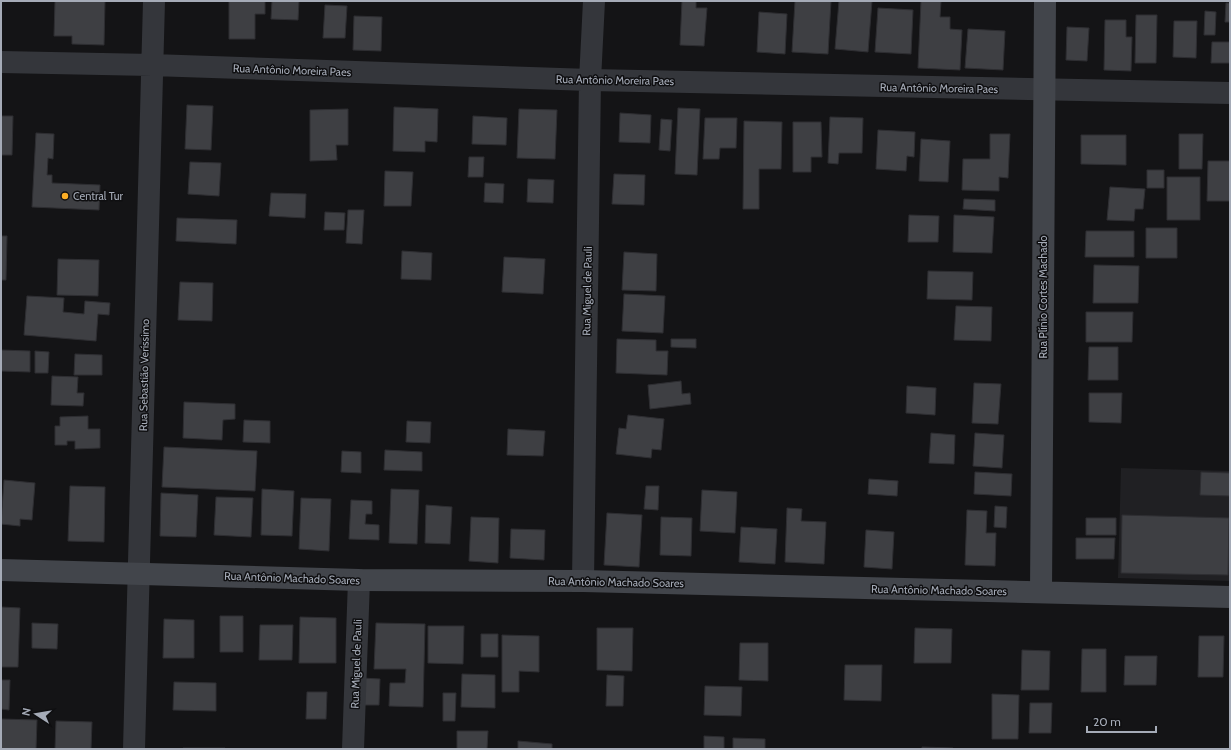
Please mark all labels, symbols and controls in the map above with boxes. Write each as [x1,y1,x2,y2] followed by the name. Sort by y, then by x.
[233,61,352,79] street label: Rua Antônio Moreira Paes
[556,72,675,88] street label: Rua Antônio Moreira Paes
[880,80,999,96] street label: Rua Antônio Moreira Paes
[73,189,123,203] place label: Central Tur
[60,191,70,201] marker: Central Tur
[1036,235,1050,359] street label: Rua Plínio Cortes Machado
[579,246,595,336] street label: Rua Miguel de Pauli
[136,319,152,431] street label: Rua Sebastião Veríssimo
[224,569,361,587] street label: Rua Antônio Machado Soares
[548,574,684,590] street label: Rua Antônio Machado Soares
[871,582,1007,598] street label: Rua Antônio Machado Soares
[347,619,365,709] street label: Rua Miguel de Pauli
[16,694,56,734] north arrow
[19,707,34,717] text: N
[1087,708,1156,734] scale bar
[1093,714,1121,729] text: 20 m

